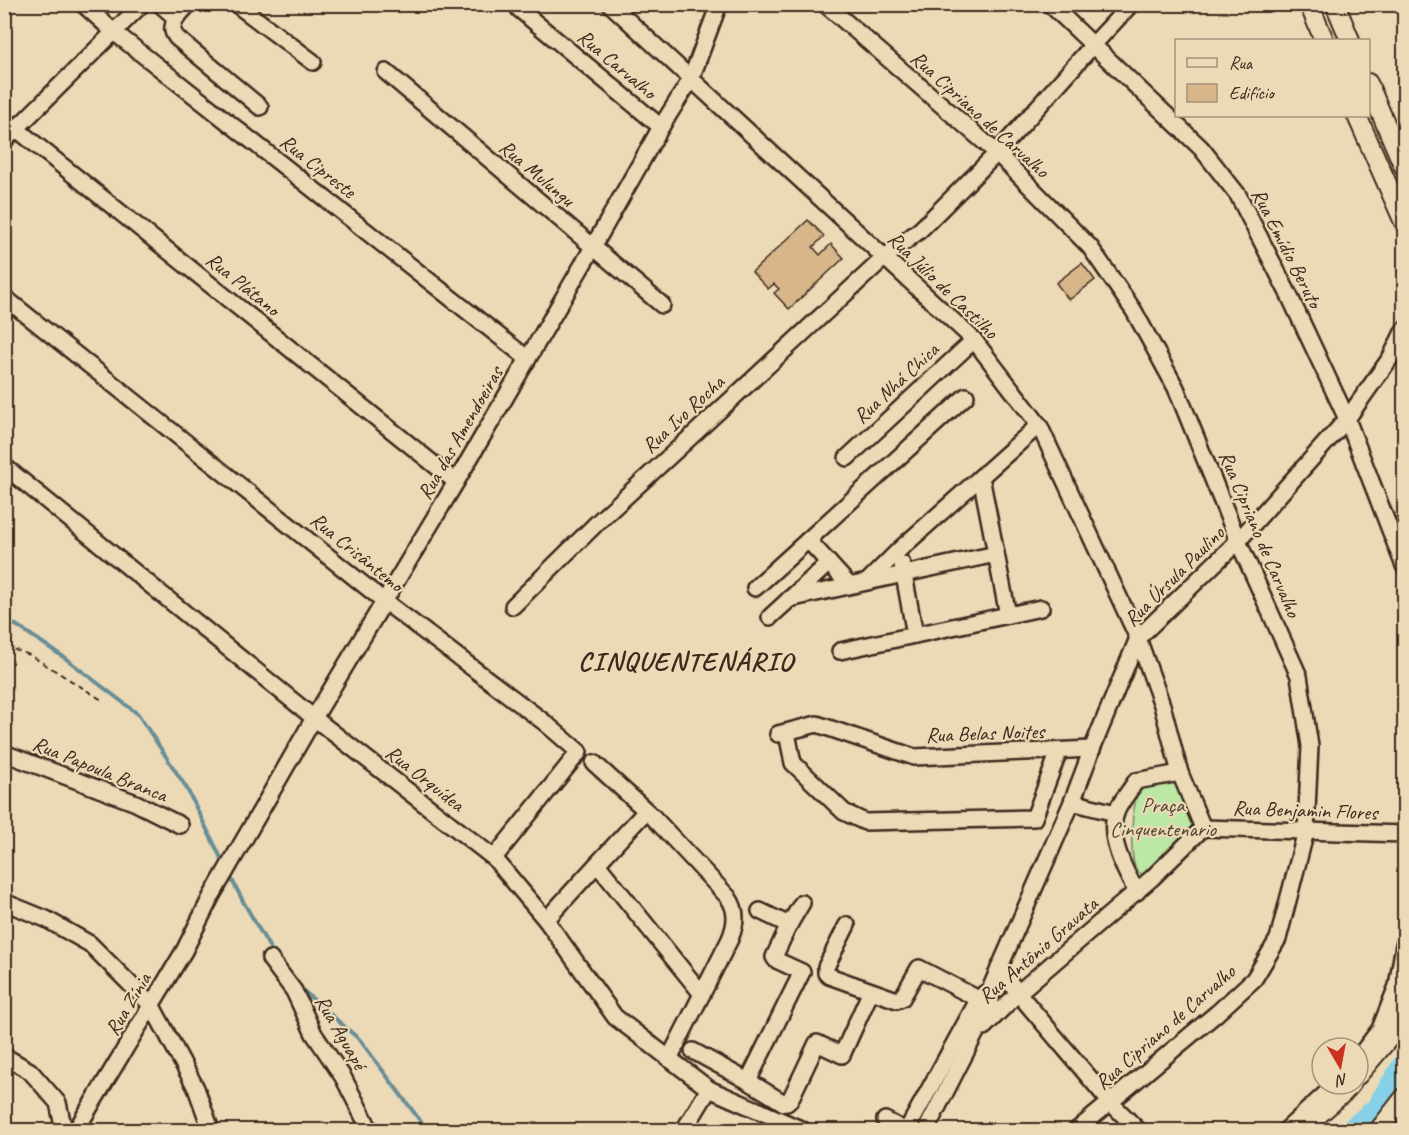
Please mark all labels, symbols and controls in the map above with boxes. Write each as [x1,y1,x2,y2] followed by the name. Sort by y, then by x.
[572,23,664,106] street label: Rua Carvalho
[1175,39,1370,117] legend
[905,45,1056,184] street label: Rua Cipriano de Carvalho
[1229,52,1254,74] text: Rua
[1229,82,1275,104] text: Edifício
[275,128,362,204] street label: Rua Cipreste
[494,134,581,213] street label: Rua Mulungu
[1246,184,1329,314] street label: Rua Emídio Beruto
[882,226,1005,345] street label: Rua Júlio de Castilho
[201,246,287,323] street label: Rua Plátano
[848,336,945,429] street label: Rua Nhá Chica
[411,360,509,504] street label: Rua das Amendoeiras
[636,368,731,459] street label: Rua Ivo Rocha
[1213,447,1307,622] street label: Rua Cipriano de Carvalho
[305,507,411,599] street label: Rua Crisântemo
[1118,519,1231,632] street label: Rua Úrsula Paulino
[578,644,796,678] district label: CINQUENTENÁRIO
[925,718,1047,748] street label: Rua Belas Noites
[29,730,172,808] street label: Rua Papoula Branca
[380,739,471,818] street label: Rua Orquídea
[1110,792,1217,842] park label: Praça Cinquentenario
[1232,794,1380,826] street label: Rua Benjamin Flores
[973,890,1104,1009] street label: Rua Antônio Gravata
[1089,958,1242,1095] street label: Rua Cipriano de Carvalho
[99,967,158,1040] street label: Rua Zínia
[309,990,374,1077] street label: Rua Aguapé
[1310,1036,1370,1096] north arrow
[1333,1069,1349,1091] text: N

